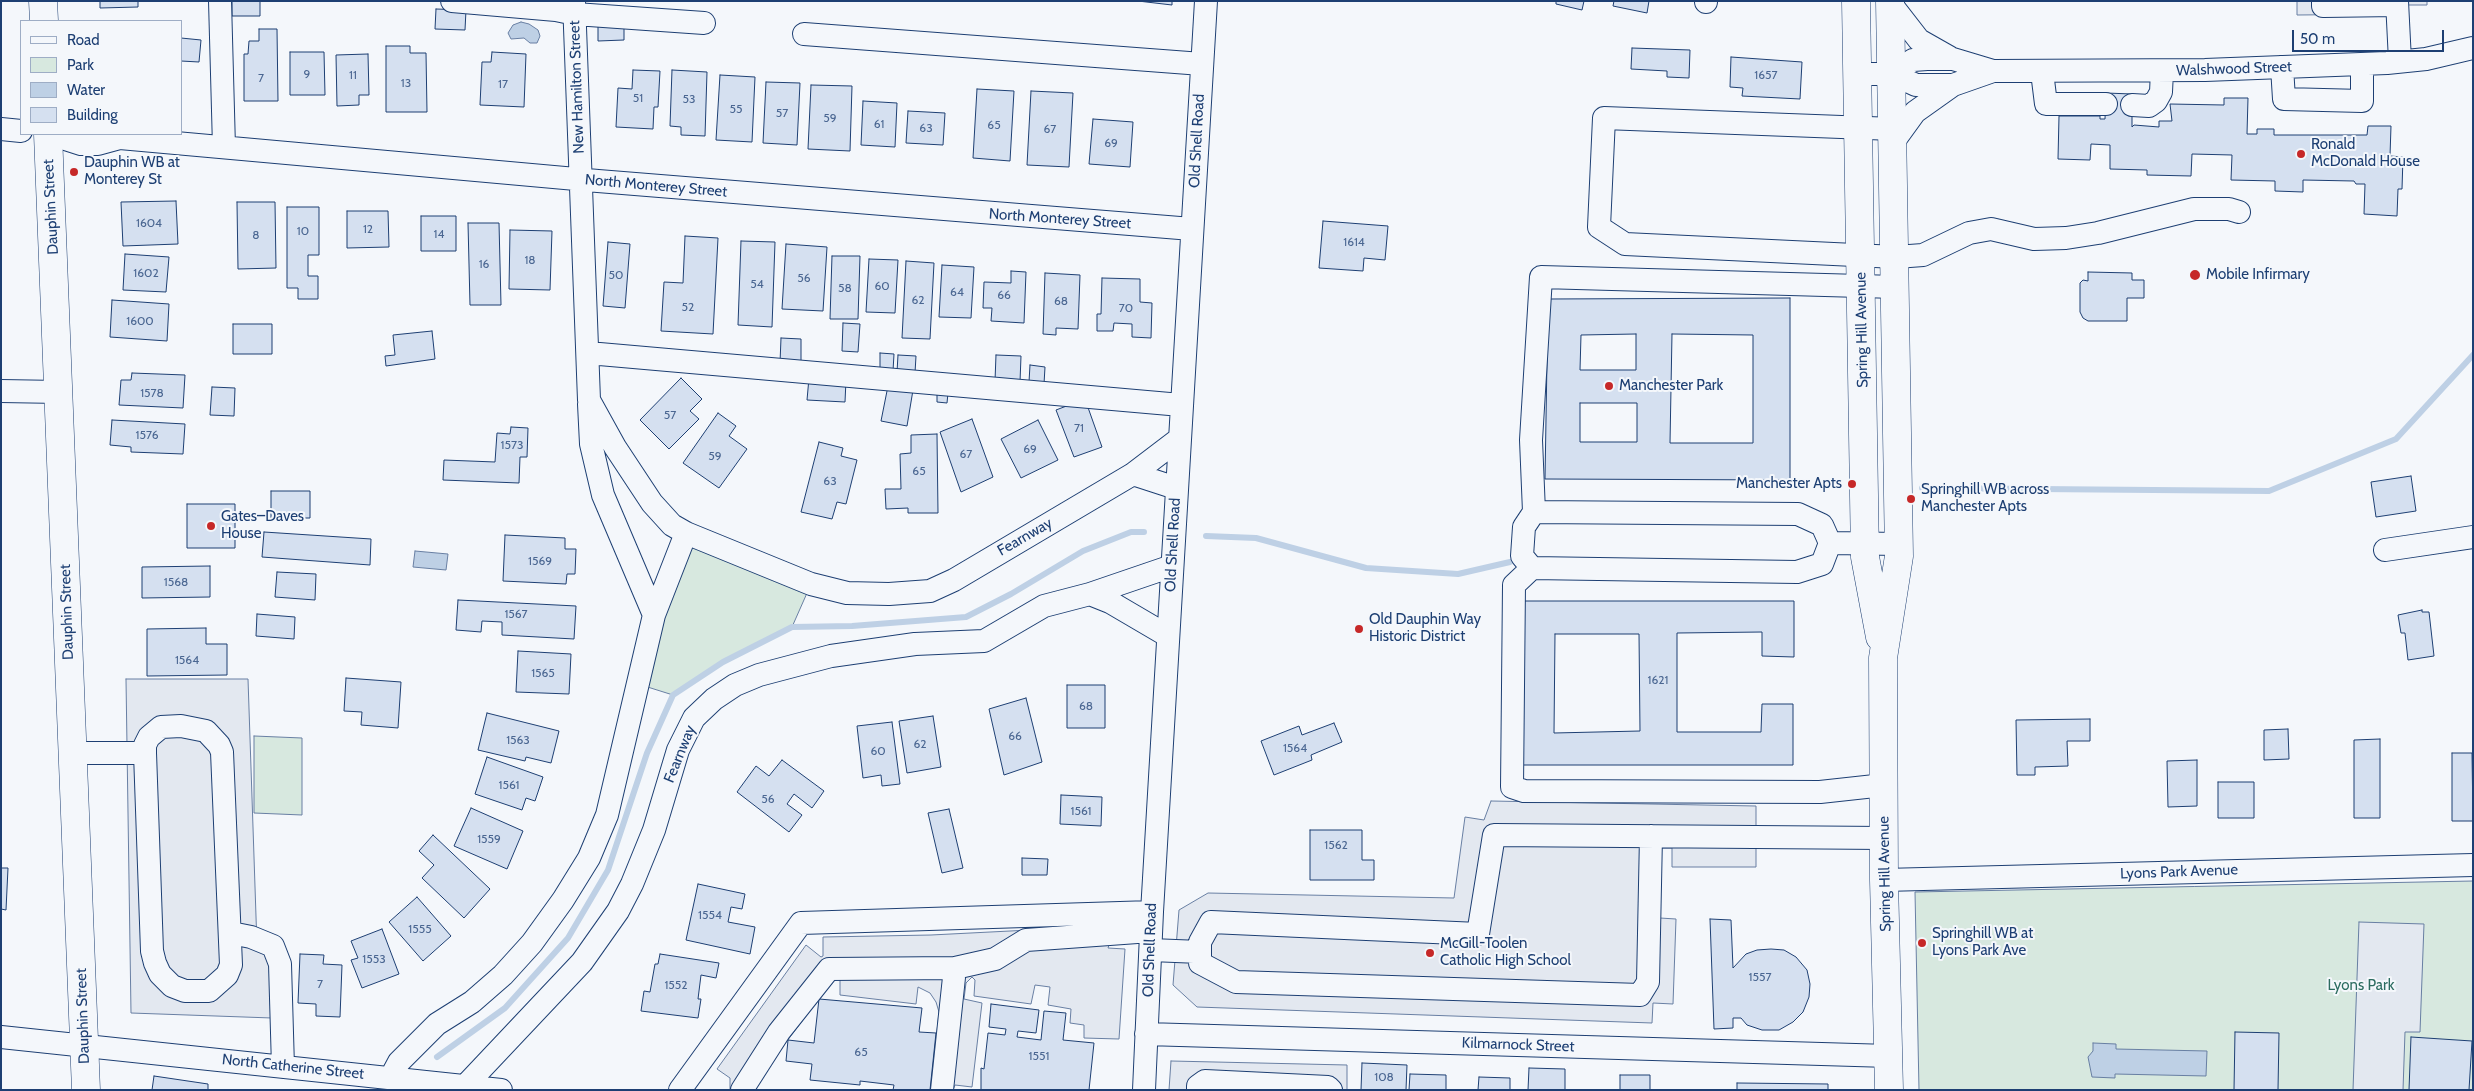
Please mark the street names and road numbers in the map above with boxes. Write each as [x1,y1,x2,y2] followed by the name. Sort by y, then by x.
[566,20,588,154] street label: New Hamilton Street
[2176,58,2292,80] street label: Walshwood Street
[1186,94,1208,188] street label: Old Shell Road
[40,159,62,255] street label: Dauphin Street
[584,171,728,201] street label: North Monterey Street
[988,205,1132,233] street label: North Monterey Street
[1852,272,1872,388] street label: Spring Hill Avenue
[1162,498,1184,592] street label: Old Shell Road
[994,514,1056,560] street label: Fearnway
[56,564,78,660] street label: Dauphin Street
[660,723,700,785] street label: Fearnway
[1875,816,1895,932] street label: Spring Hill Avenue
[2120,861,2238,883] street label: Lyons Park Avenue
[1139,903,1161,997] street label: Old Shell Road
[72,968,94,1064] street label: Dauphin Street
[1461,1034,1575,1056] street label: Kilmarnock Street
[221,1051,365,1083] street label: North Catherine Street

